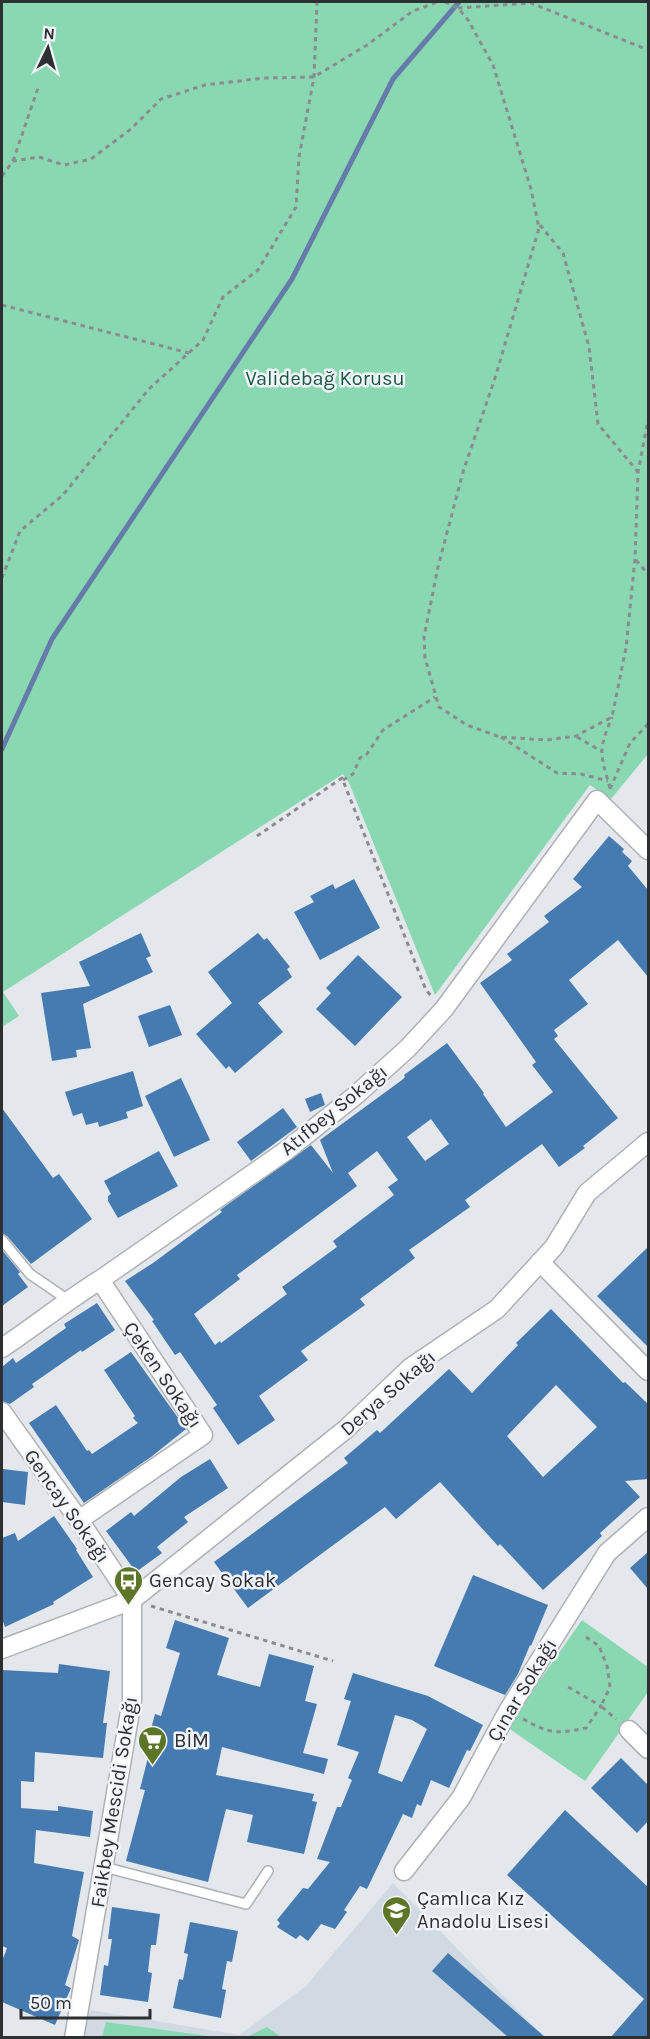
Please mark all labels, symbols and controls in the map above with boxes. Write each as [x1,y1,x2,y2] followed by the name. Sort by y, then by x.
[18,18,78,78] north arrow
[43,24,56,44] text: N
[245,367,405,390] park label: Validebağ Korusu
[276,1060,392,1160] street label: Atıfbey Sokağı
[119,1317,207,1433] street label: Çeken Sokağı
[336,1346,440,1440] street label: Derya Sokağı
[19,1445,115,1567] street label: Gencay Sokağı
[112,1564,144,1606] bus stop icon: Gencay Sokak
[149,1569,276,1592] place label: Gencay Sokak
[482,1634,562,1746] street label: Çınar Sokağı
[86,1695,142,1909] street label: Faikbey Mescidi Sokağı
[137,1724,169,1766] supermarket icon: BİM
[174,1729,209,1752] place label: BİM
[417,1887,549,1933] place label: Çamlıca Kız Anadolu Lisesi
[380,1894,412,1936] school or university icon: Çamlıca Kız Anadolu Lisesi
[21,1982,150,2020] scale bar
[30,1992,72,2014] text: 50 m

